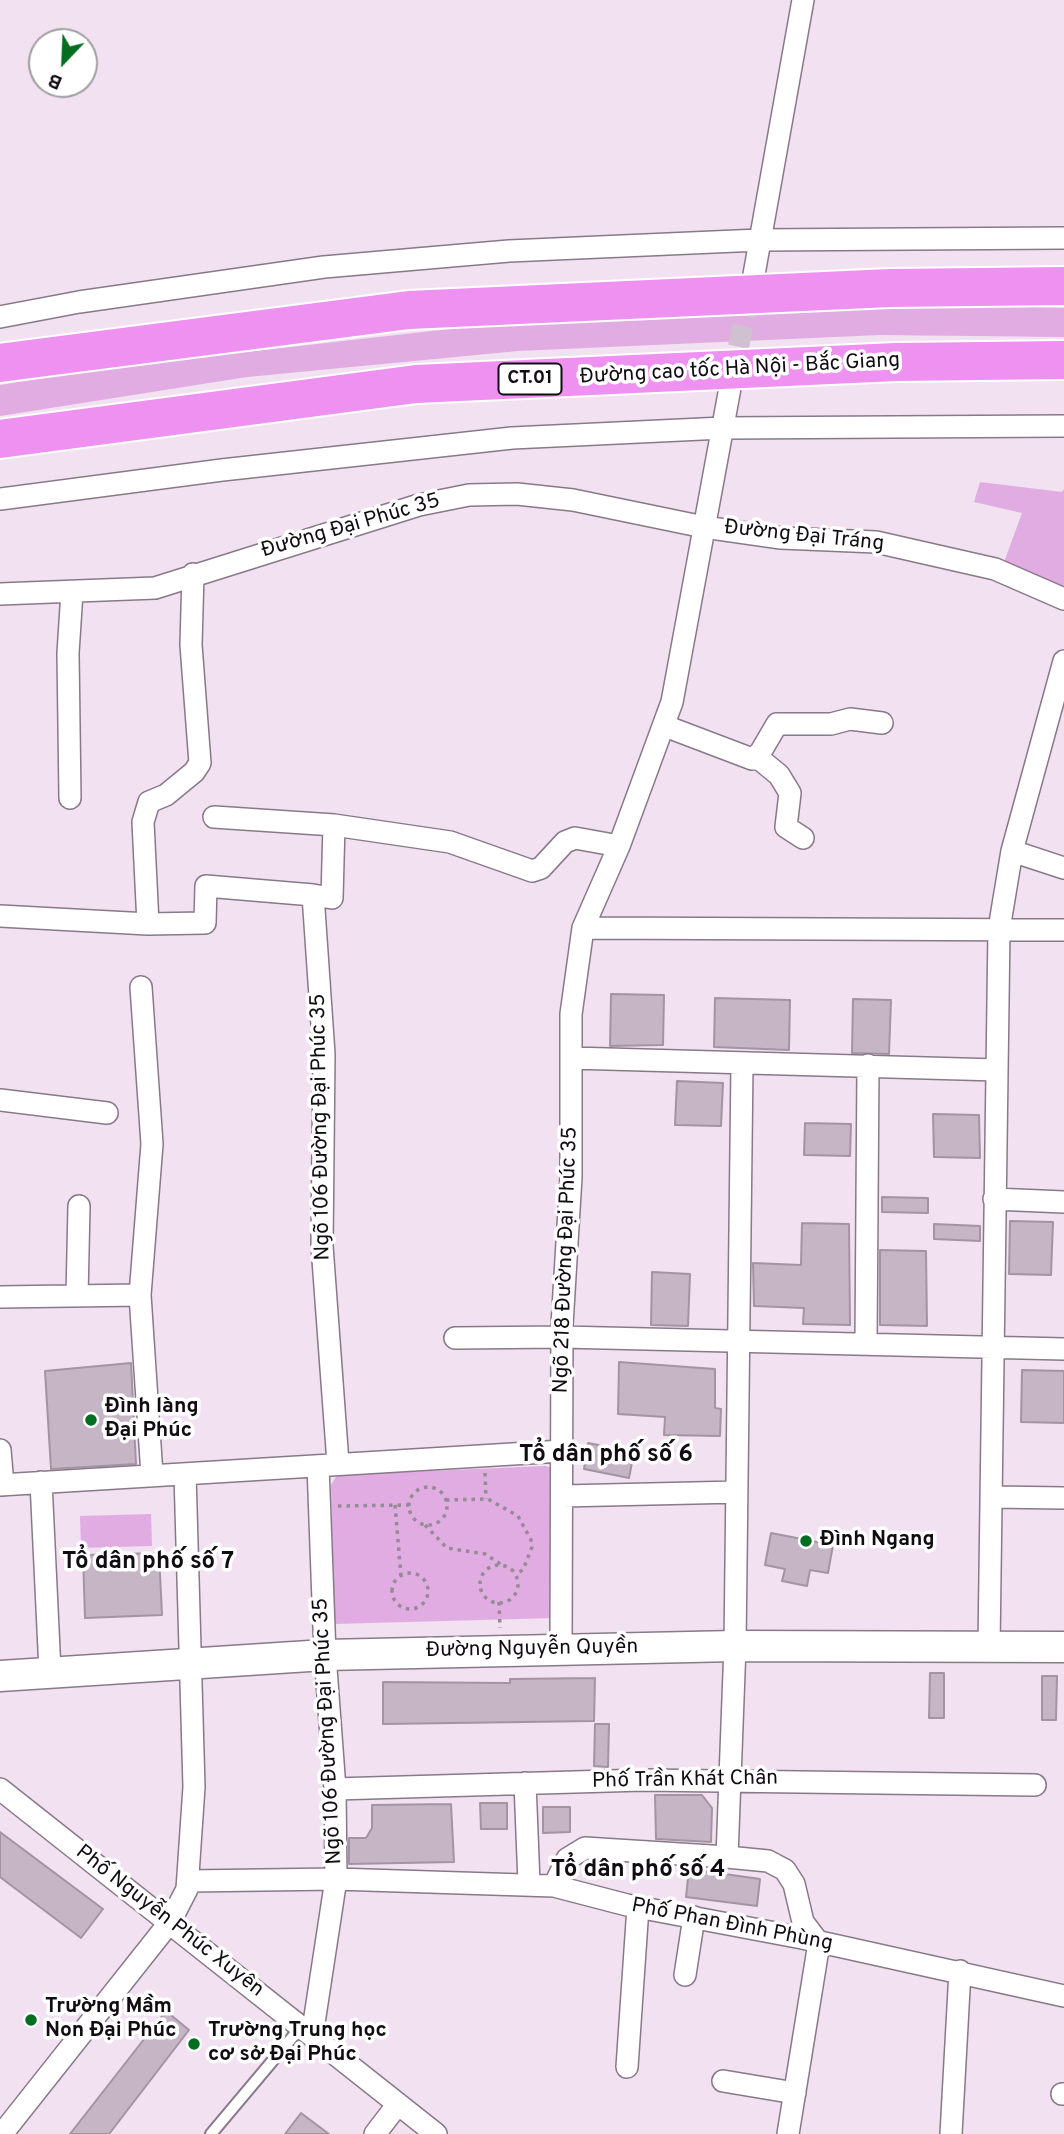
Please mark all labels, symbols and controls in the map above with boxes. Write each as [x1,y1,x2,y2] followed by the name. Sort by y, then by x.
[28,28,98,98] north arrow
[45,67,66,94] text: B
[579,349,901,391] street label: Đường cao tốc Hà Nội - Bắc Giang
[498,364,562,394] road number: CT.01
[259,489,443,565] street label: Đường Đại Phúc 35
[723,516,885,558] street label: Đường Đại Tráng
[307,993,337,1261] street label: Ngõ 106 Đường Đại Phúc 35
[550,1126,584,1394] street label: Ngõ 218 Đường Đại Phúc 35
[105,1395,199,1445] place label: Đình làng Đại Phúc
[83,1412,99,1428] marker: Đình làng Đại Phúc
[519,1442,693,1470] district label: Tổ dân phố số 6
[820,1528,935,1554] place label: Đình Ngang
[798,1533,814,1549] marker: Đình Ngang
[62,1549,234,1577] district label: Tổ dân phố số 7
[309,1597,349,1865] street label: Ngõ 106 Đường Đại Phúc 35
[426,1636,638,1664] street label: Đường Nguyễn Quyền
[592,1767,778,1795] street label: Phố Trần Khát Chân
[70,1841,268,2003] street label: Phố Nguyễn Phúc Xuyên
[551,1857,725,1885] district label: Tổ dân phố số 4
[629,1894,835,1958] street label: Phố Phan Đình Phùng
[45,1995,177,2045] place label: Trường Mầm Non Đại Phúc
[23,2012,39,2028] marker: Trường Mầm Non Đại Phúc
[208,2019,387,2069] place label: Trường Trung học cơ sở Đại Phúc
[186,2036,202,2052] marker: Trường Trung học cơ sở Đại Phúc

